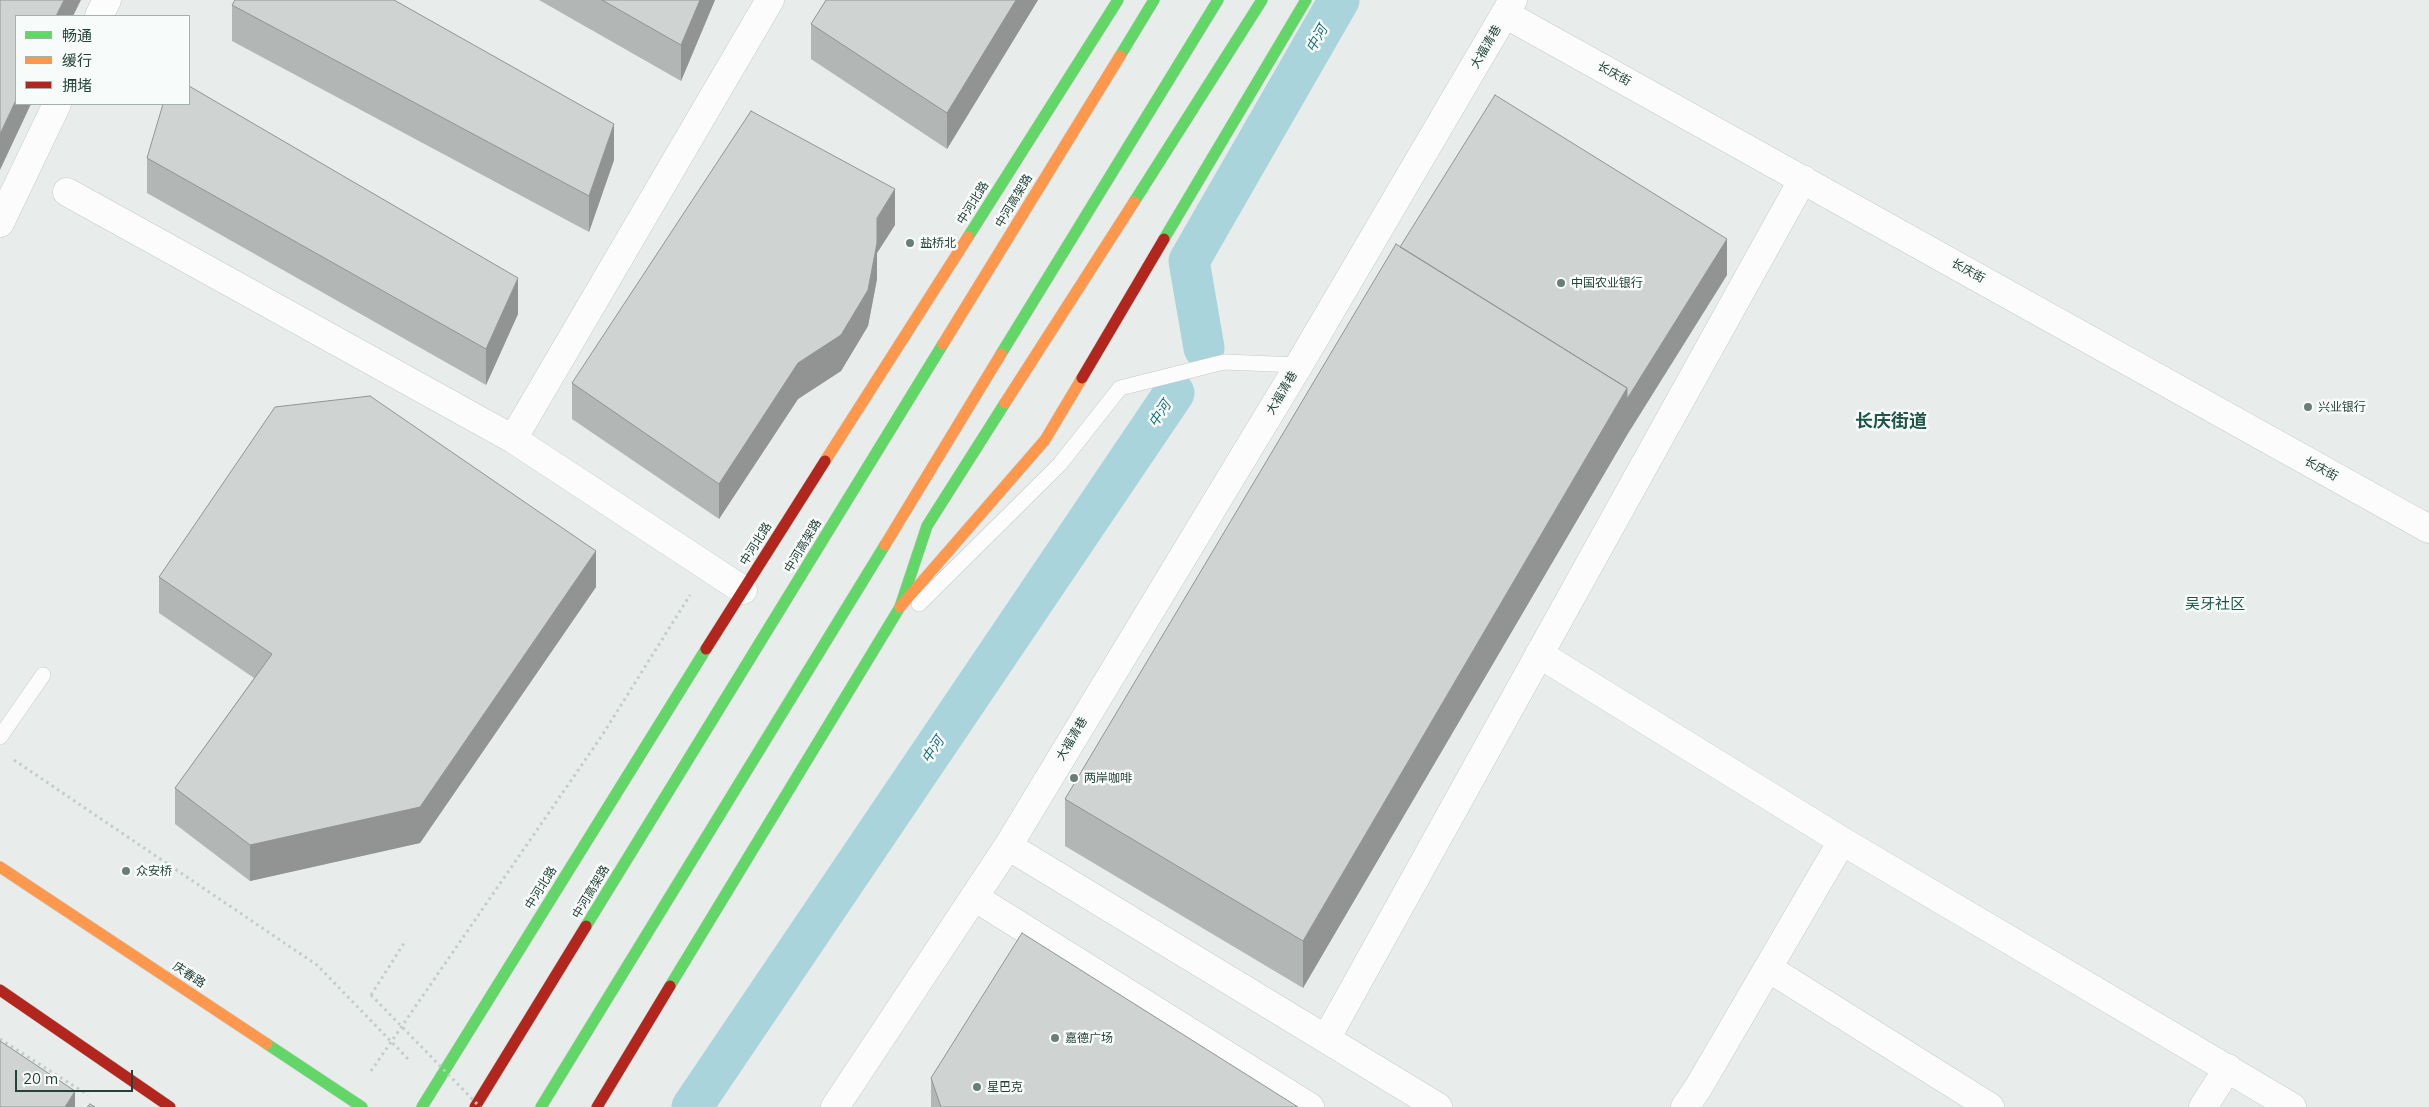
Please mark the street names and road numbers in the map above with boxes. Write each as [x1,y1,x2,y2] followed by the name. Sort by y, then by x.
[1468,23,1504,71] street label: 大福清巷
[1595,59,1633,89] street label: 长庆街
[992,172,1036,230] street label: 中河高架路
[954,179,992,227] street label: 中河北路
[1949,256,1987,286] street label: 长庆街
[1263,369,1301,417] street label: 大福清巷
[2302,454,2340,484] street label: 长庆街
[781,517,825,575] street label: 中河高架路
[737,520,775,568] street label: 中河北路
[1053,715,1091,763] street label: 大福清巷
[569,863,613,921] street label: 中河高架路
[522,864,560,912] street label: 中河北路
[170,959,208,991] street label: 庆春路

